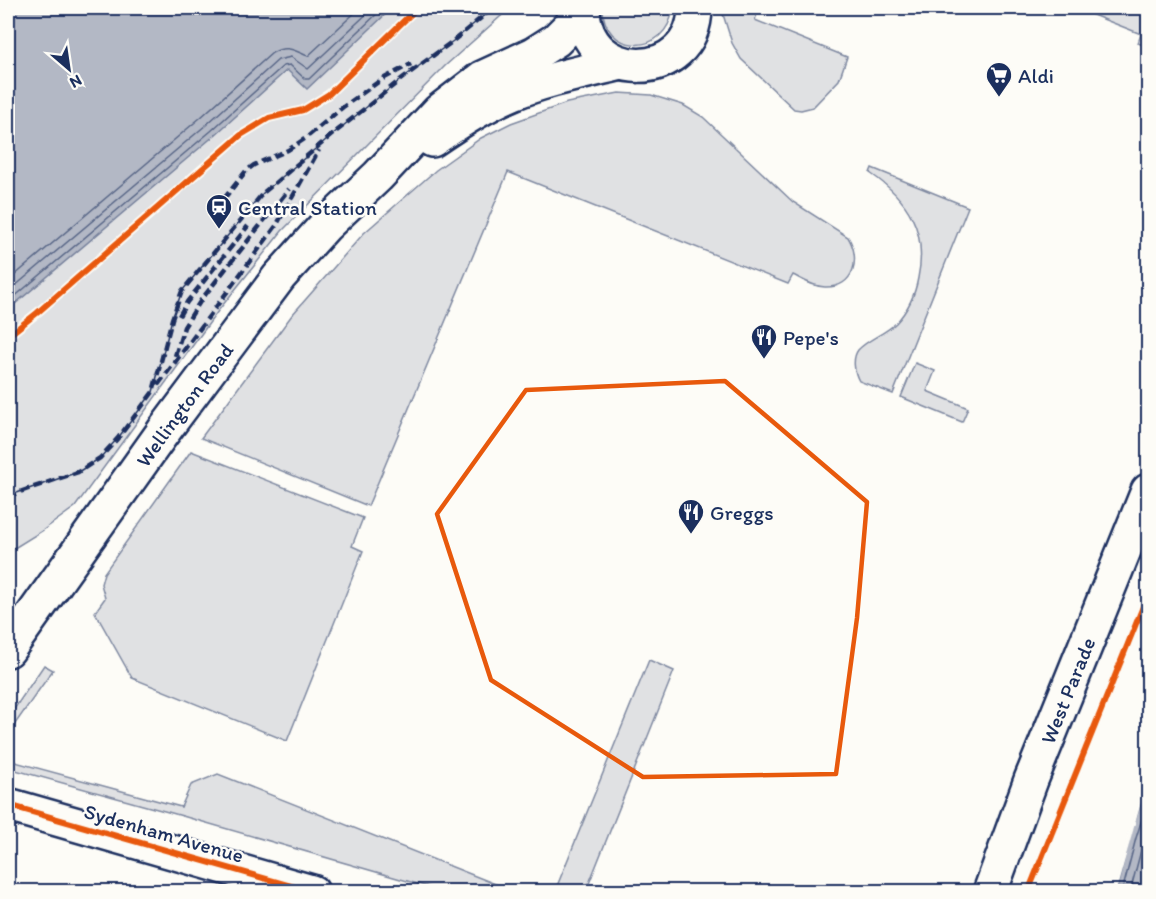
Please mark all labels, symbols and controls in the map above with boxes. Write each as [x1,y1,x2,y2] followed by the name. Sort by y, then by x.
[39,39,99,99] north arrow
[984,60,1014,98] supermarket icon: Aldi
[1018,63,1054,88] place label: Aldi
[67,71,85,93] text: N
[204,192,234,230] station icon: Central Station
[238,195,377,220] place label: Central Station
[749,322,779,360] restaurant icon: Pepe's
[783,325,839,350] place label: Pepe's
[130,337,238,471] street label: Wellington Road
[676,497,706,535] restaurant icon: Greggs
[710,500,774,525] place label: Greggs
[1035,634,1100,747] street label: West Parade
[81,798,247,868] street label: Sydenham Avenue

